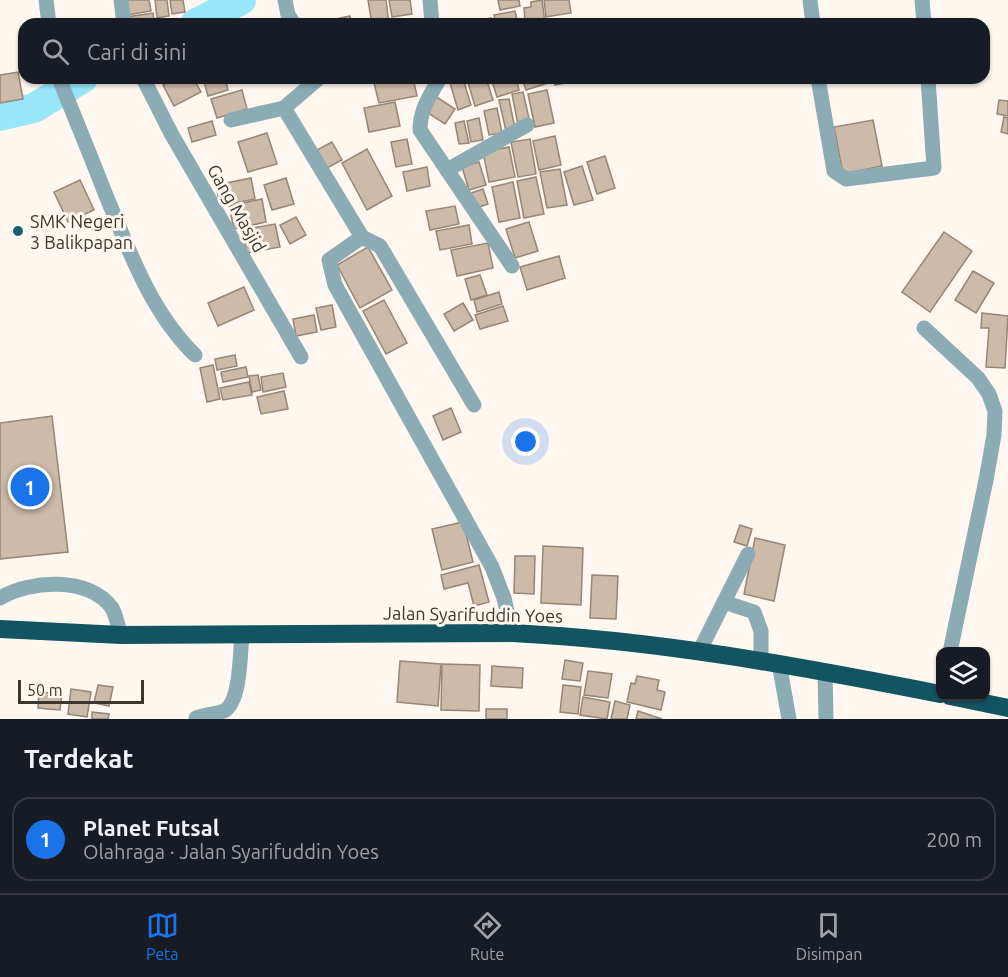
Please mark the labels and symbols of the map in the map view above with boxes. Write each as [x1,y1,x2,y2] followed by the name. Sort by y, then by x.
[204,161,270,255] street label: Gang Masjid
[30,211,133,252] place label: SMK Negeri 3 Balikpapan
[11,224,25,238] marker: SMK Negeri 3 Balikpapan
[511,427,540,456] your location
[10,464,50,510] pin: 1
[383,602,563,626] street label: Jalan Syarifuddin Yoes
[18,677,144,704] scale bar

